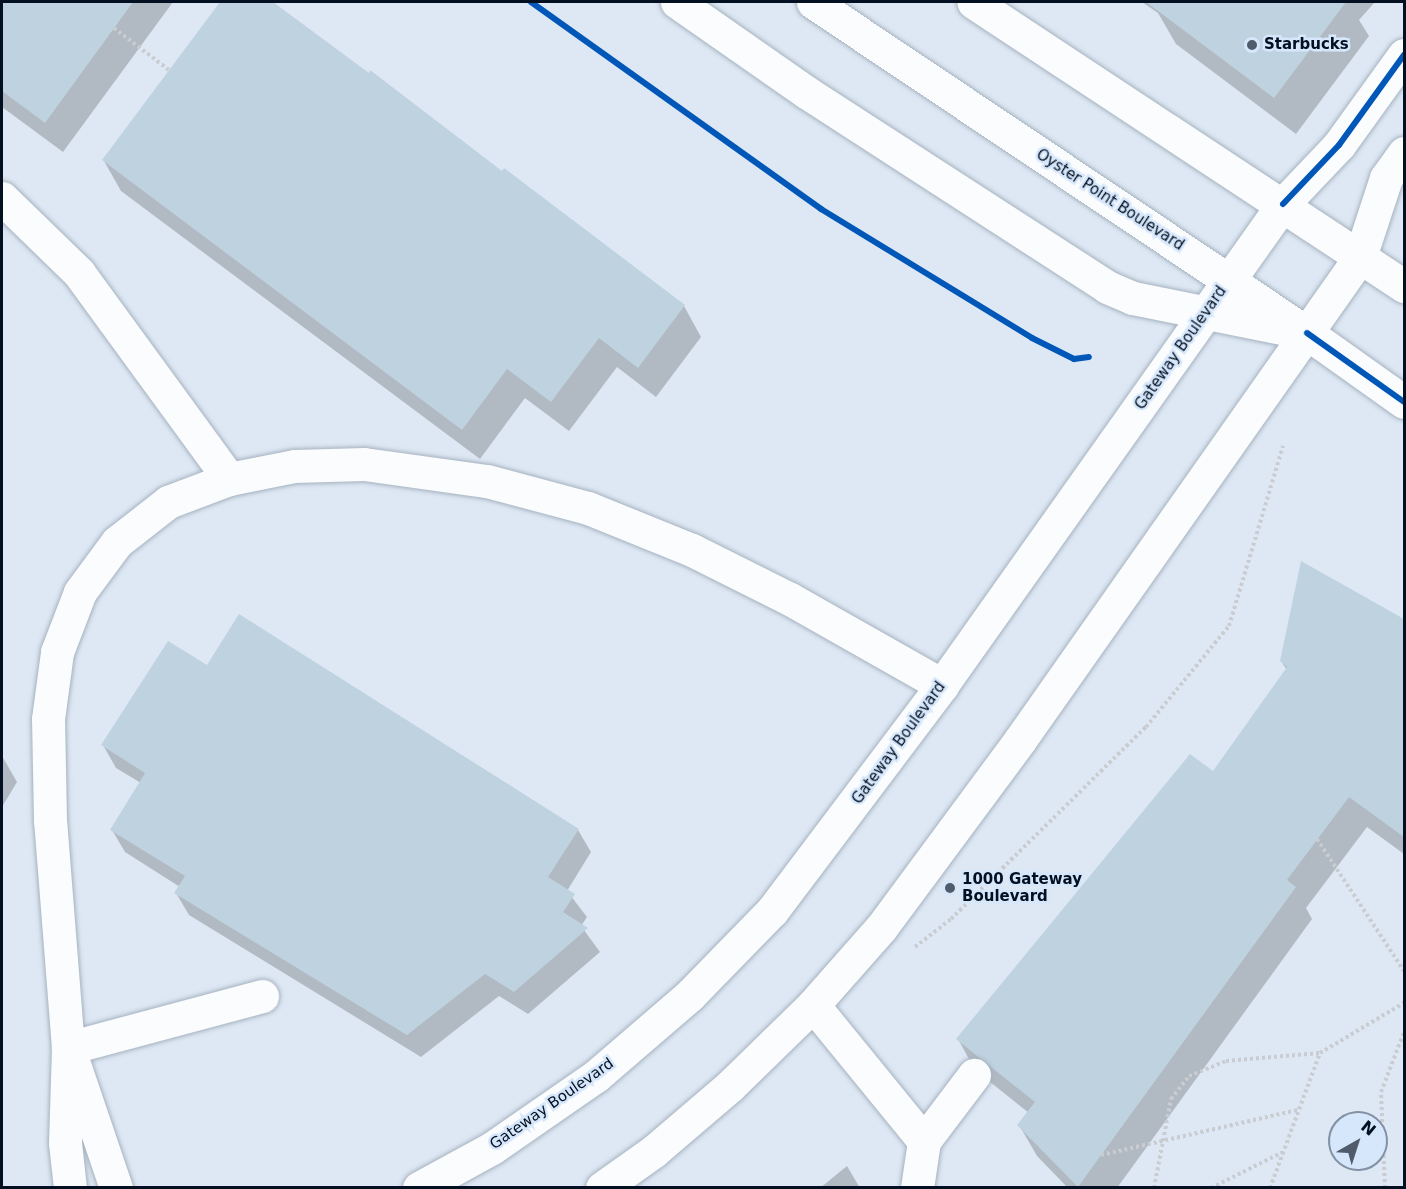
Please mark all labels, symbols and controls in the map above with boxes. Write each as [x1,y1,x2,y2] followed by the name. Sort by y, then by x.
[1264,36,1349,54] place label: Starbucks
[1245,38,1259,52] marker: Starbucks
[1033,145,1187,255] street label: Oyster Point Boulevard
[1132,283,1230,413] street label: Gateway Boulevard
[849,678,949,808] street label: Gateway Boulevard
[962,870,1082,905] place label: 1000 Gateway Boulevard
[943,881,957,895] marker: 1000 Gateway Boulevard
[487,1055,617,1153] street label: Gateway Boulevard
[1328,1111,1388,1171] north arrow
[1357,1117,1380,1140] text: N

